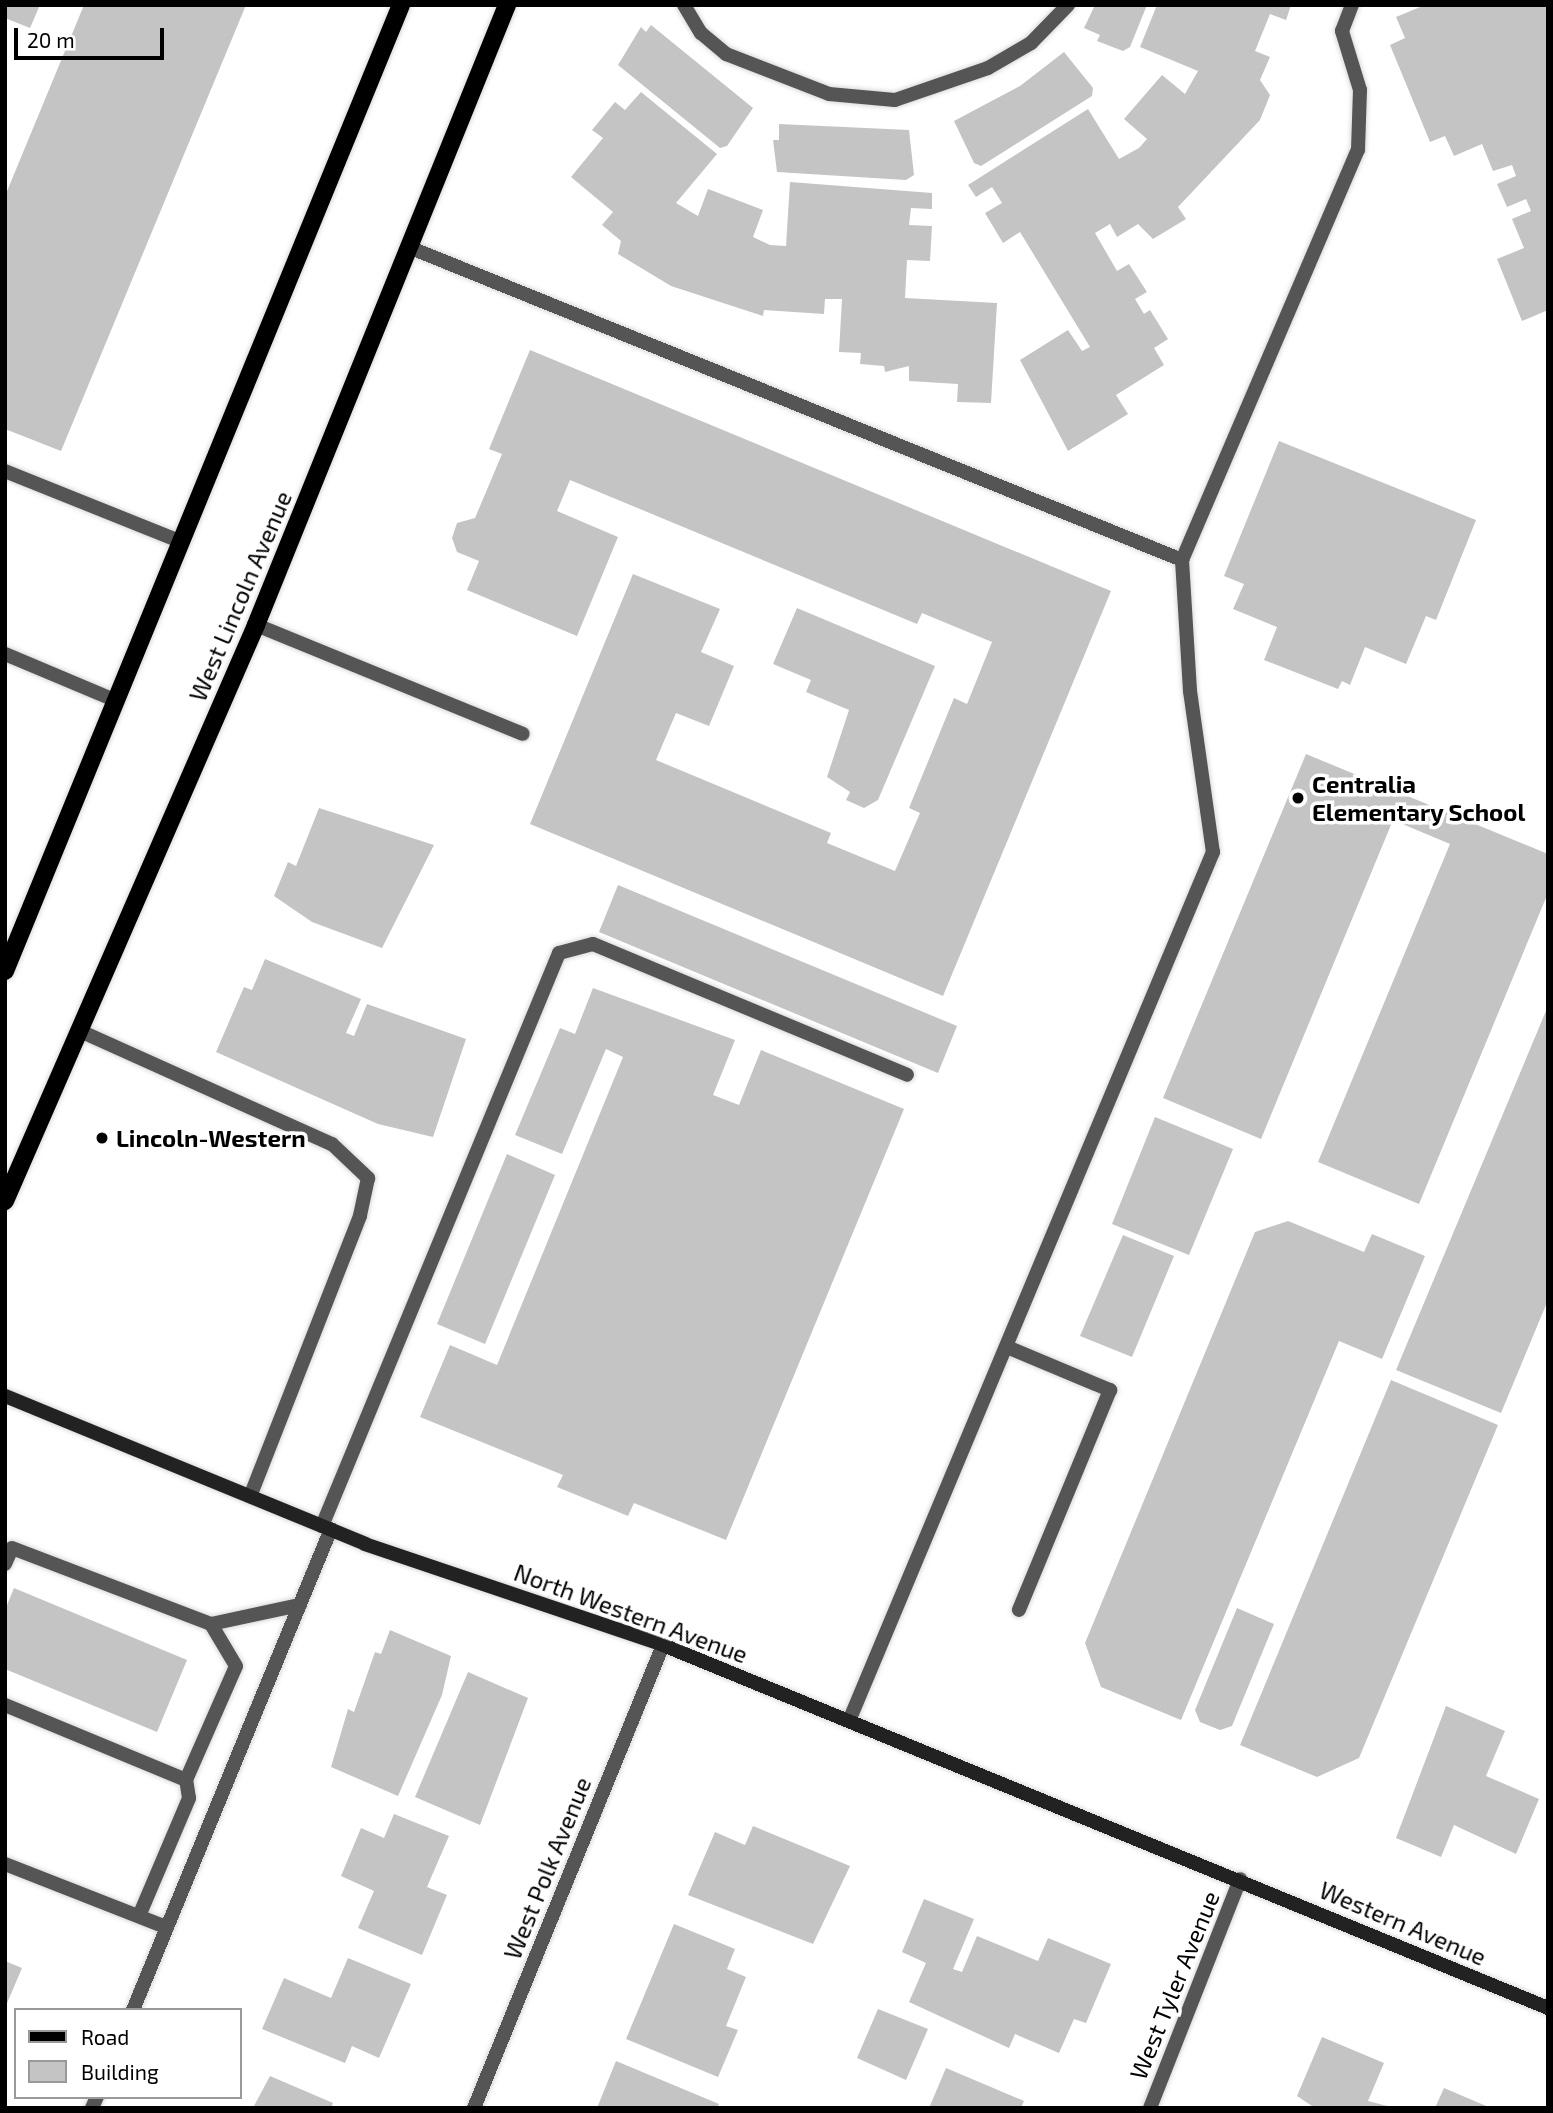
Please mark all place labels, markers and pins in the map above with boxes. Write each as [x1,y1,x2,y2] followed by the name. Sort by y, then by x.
[1312,770,1526,826] place label: Centralia Elementary School
[1290,790,1306,806] marker: Centralia Elementary School
[116,1124,306,1152] place label: Lincoln-Western
[94,1130,110,1146] marker: Lincoln-Western

